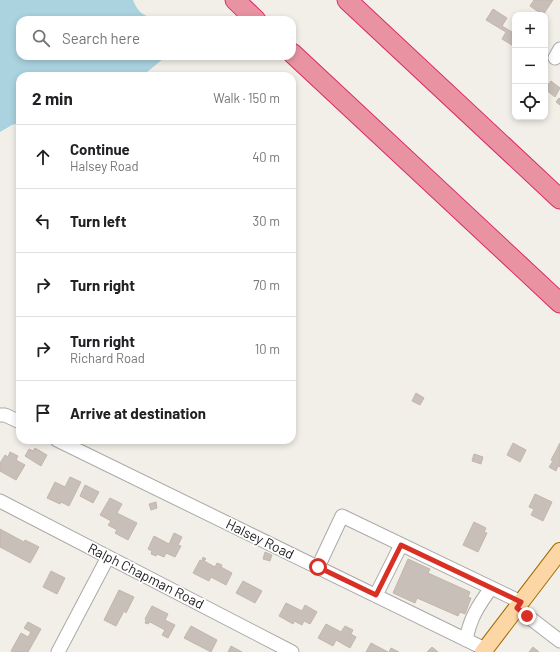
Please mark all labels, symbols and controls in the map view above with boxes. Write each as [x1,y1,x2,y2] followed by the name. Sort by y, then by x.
[512,12,548,120] map controls
[512,12,548,48] button: +
[16,16,296,60] search box
[30,27,52,49] icon: search
[62,29,140,47] text: Search here
[512,48,548,84] button: −
[512,84,548,120] button: locate
[32,88,73,108] text: 2 min
[213,90,280,106] text: Walk · 150 m
[70,140,130,158] text: Continue
[32,146,54,168] icon: ahead
[252,149,280,165] text: 40 m
[70,158,138,174] text: Halsey Road
[32,210,54,232] icon: left
[70,212,126,230] text: Turn left
[253,213,280,229] text: 30 m
[32,274,54,296] icon: right
[70,276,135,294] text: Turn right
[253,277,280,293] text: 70 m
[70,332,135,350] text: Turn right
[32,338,54,360] icon: right
[255,341,280,357] text: 10 m
[70,350,145,366] text: Richard Road
[32,402,54,424] icon: arrive
[70,404,206,422] text: Arrive at destination
[223,515,297,562] street label: Halsey Road
[85,539,207,612] street label: Ralph Chapman Road
[309,558,327,576] route start
[518,607,536,625] route end

